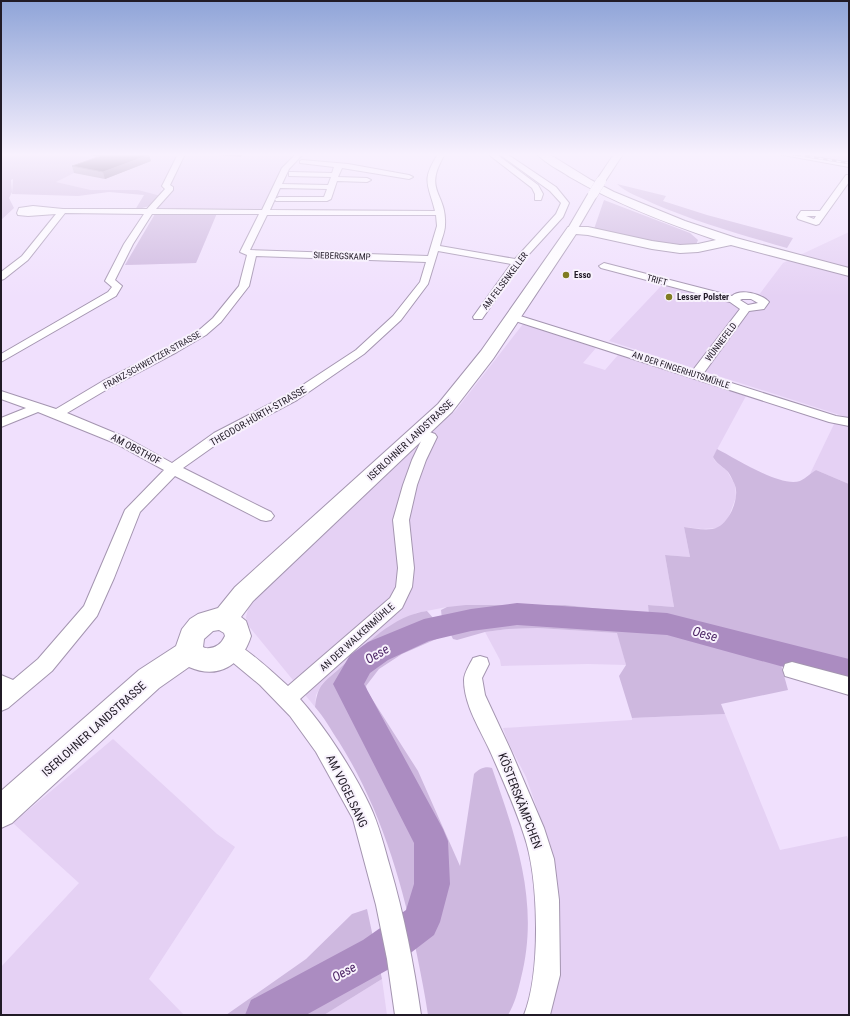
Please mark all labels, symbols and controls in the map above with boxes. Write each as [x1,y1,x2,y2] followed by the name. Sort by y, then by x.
[313,250,371,262] street label: SIEBERGSKAMP
[480,250,530,312] street label: AM FELSENKELLER
[561,270,571,280] marker: Esso
[574,270,592,280] place label: Esso
[646,272,669,288] street label: TRIFT
[664,292,674,302] marker: Lesser Polster
[677,292,729,302] place label: Lesser Polster
[703,321,739,363] street label: WÜNNEFELD
[102,329,203,391] street label: FRANZ-SCHWEITZER-STRASSE
[631,349,732,391] street label: AN DER FINGERHUTSMÜHLE
[207,383,308,448] street label: THEODOR-HÜRTH-STRASSE
[365,398,455,482] street label: ISERLOHNER LANDSTRASSE
[109,431,163,467] street label: AM OBSTHOF
[317,600,396,673] street label: AN DER WALKENMÜHLE
[691,624,719,645] water label: Oese
[362,641,392,667] water label: Oese
[39,679,149,779] street label: ISERLOHNER LANDSTRASSE
[495,751,546,851] street label: KÖSTERSKÄMPCHEN
[323,752,371,830] street label: AM VOGELSANG
[329,959,359,985] water label: Oese

